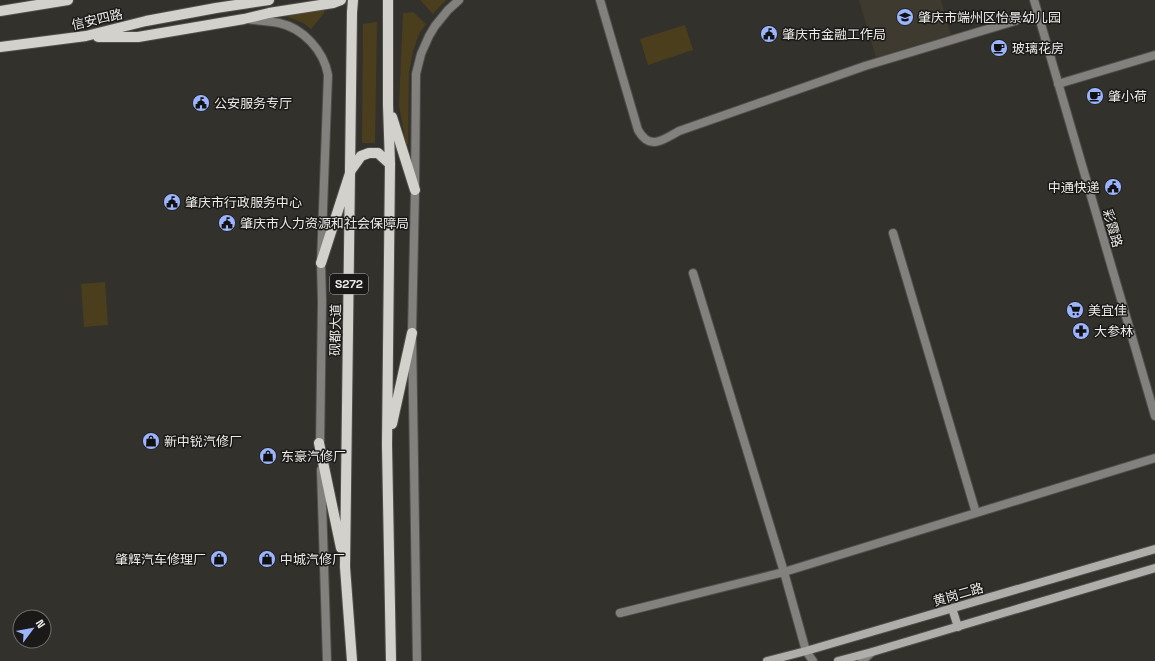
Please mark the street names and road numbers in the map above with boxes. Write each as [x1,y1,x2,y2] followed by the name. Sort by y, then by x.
[70,5,124,34] street label: 信安四路
[1099,207,1126,249] street label: 彩霞路
[330,274,368,294] road number: S272
[327,304,344,356] street label: 砚都大道
[931,579,985,610] street label: 黄岗二路

